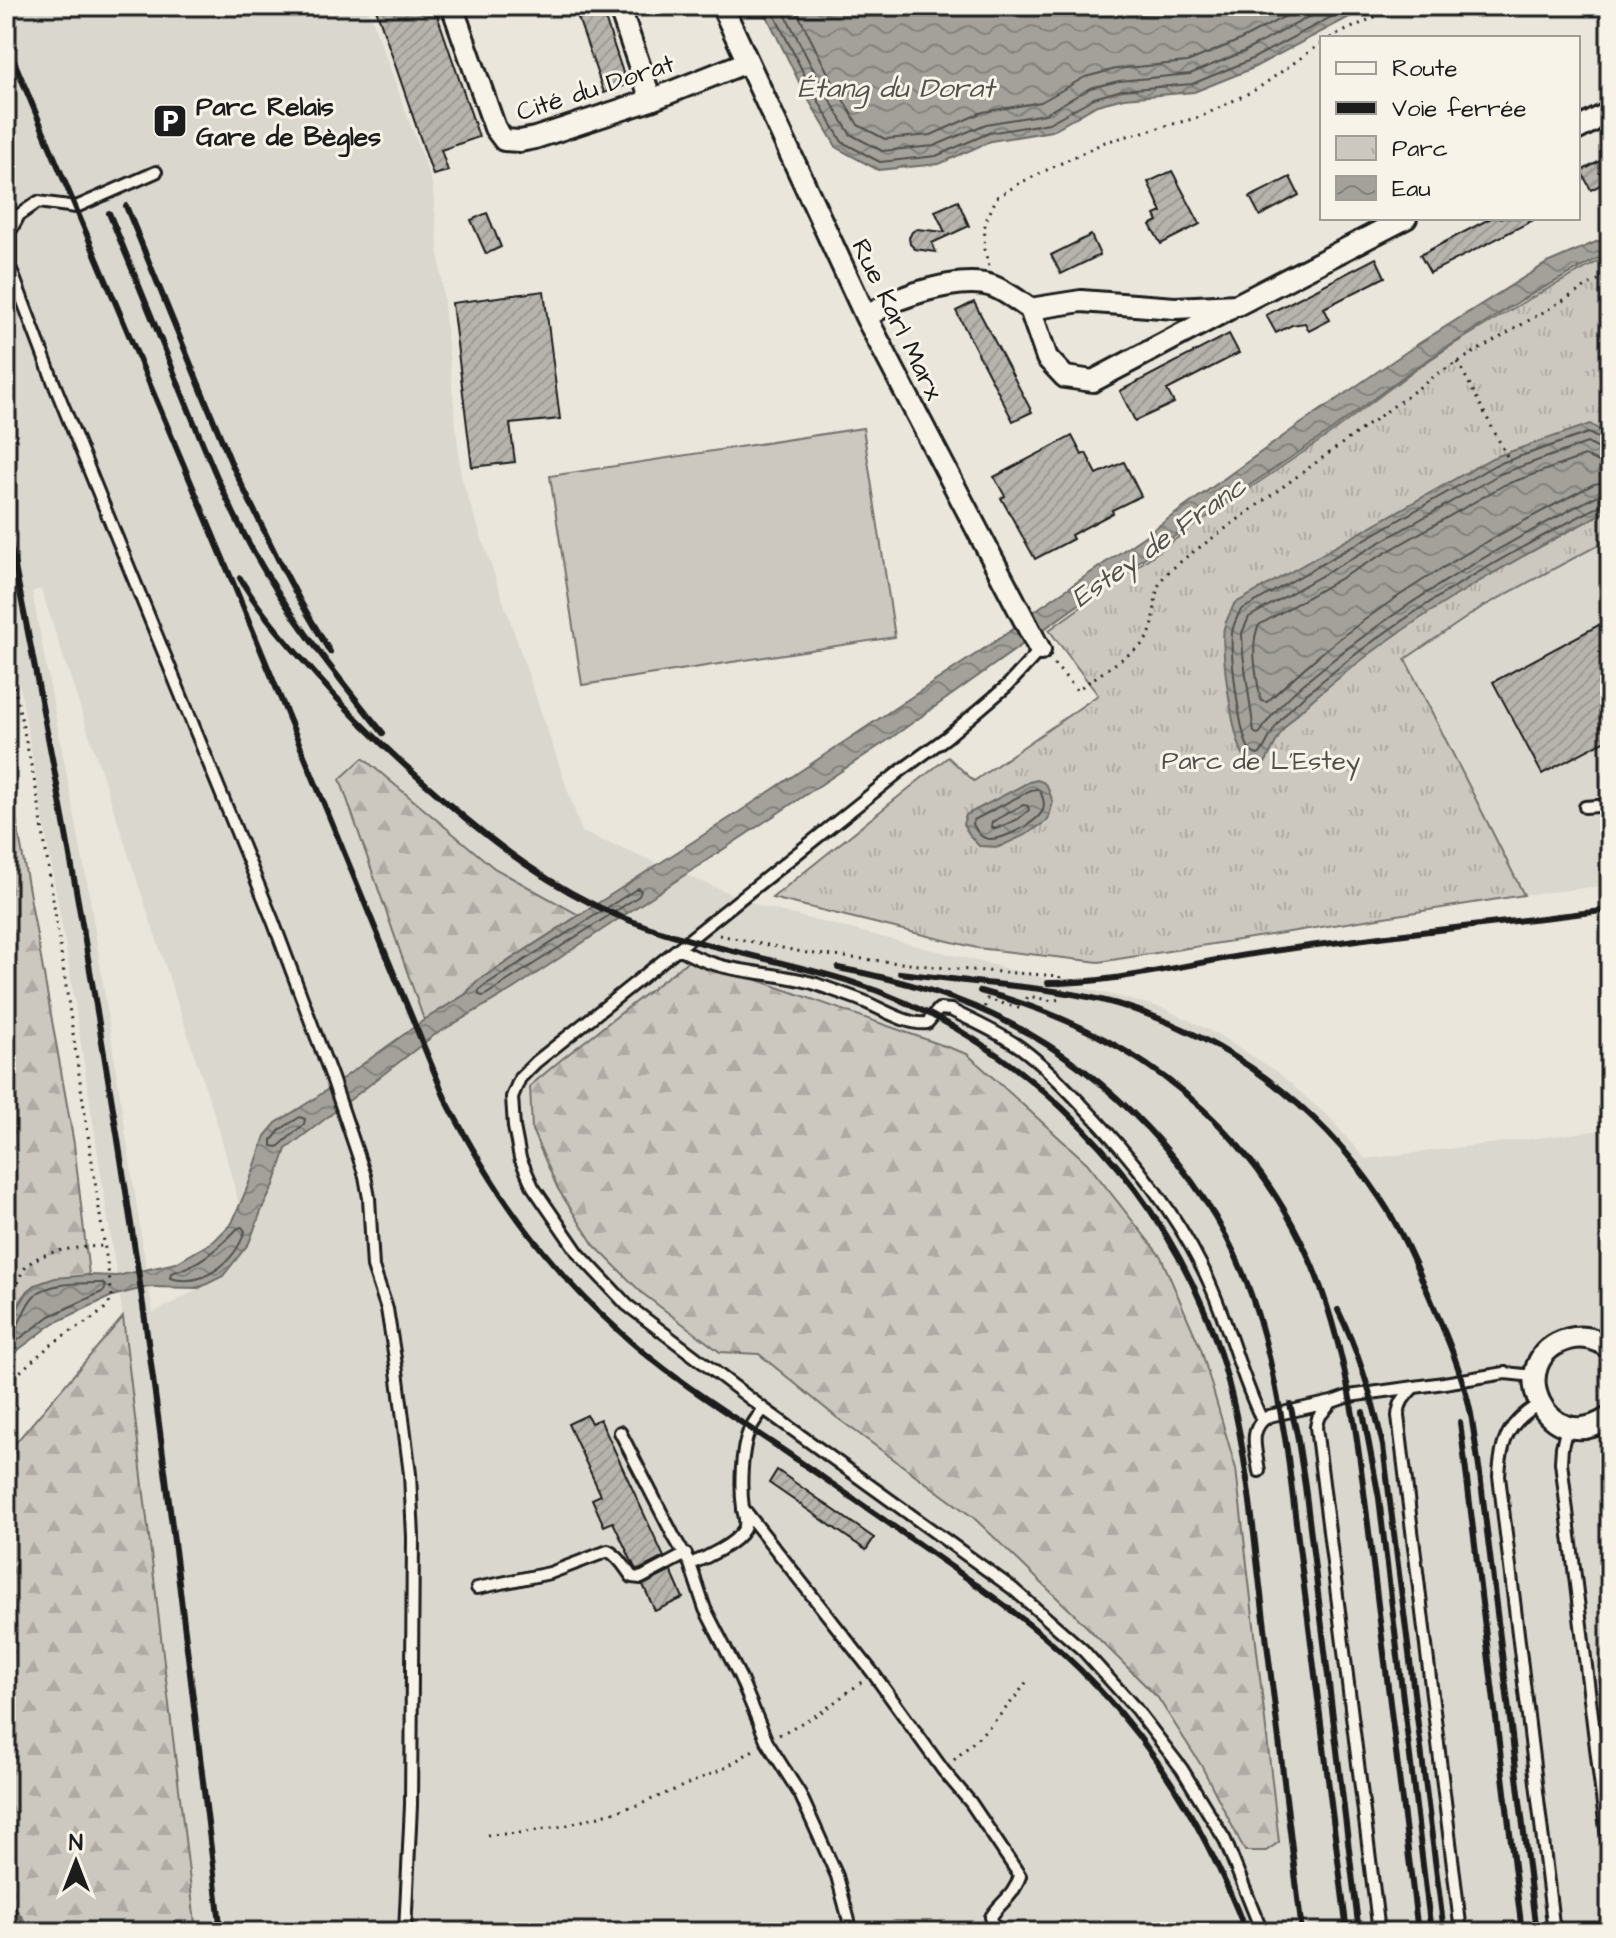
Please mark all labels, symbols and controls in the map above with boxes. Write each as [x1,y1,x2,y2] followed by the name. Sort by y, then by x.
[1320,36,1580,220] legend
[512,45,679,130] street label: Cité du Dorat
[1392,52,1458,86] text: Route
[798,69,997,109] water label: Étang du Dorat
[196,89,381,158] place label: Parc Relais Gare de Bègles
[1392,92,1526,126] text: Voie ferrée
[151,102,189,140] parking icon: Parc Relais Gare de Bègles
[1392,132,1448,166] text: Parc
[1392,172,1431,206] text: Eau
[842,233,952,407] street label: Rue Karl Marx
[1064,467,1256,618] water label: Estey de Franc
[1162,743,1360,781] park label: Parc de L'Estey
[36,1822,116,1902] north arrow
[69,1828,83,1859] text: N

